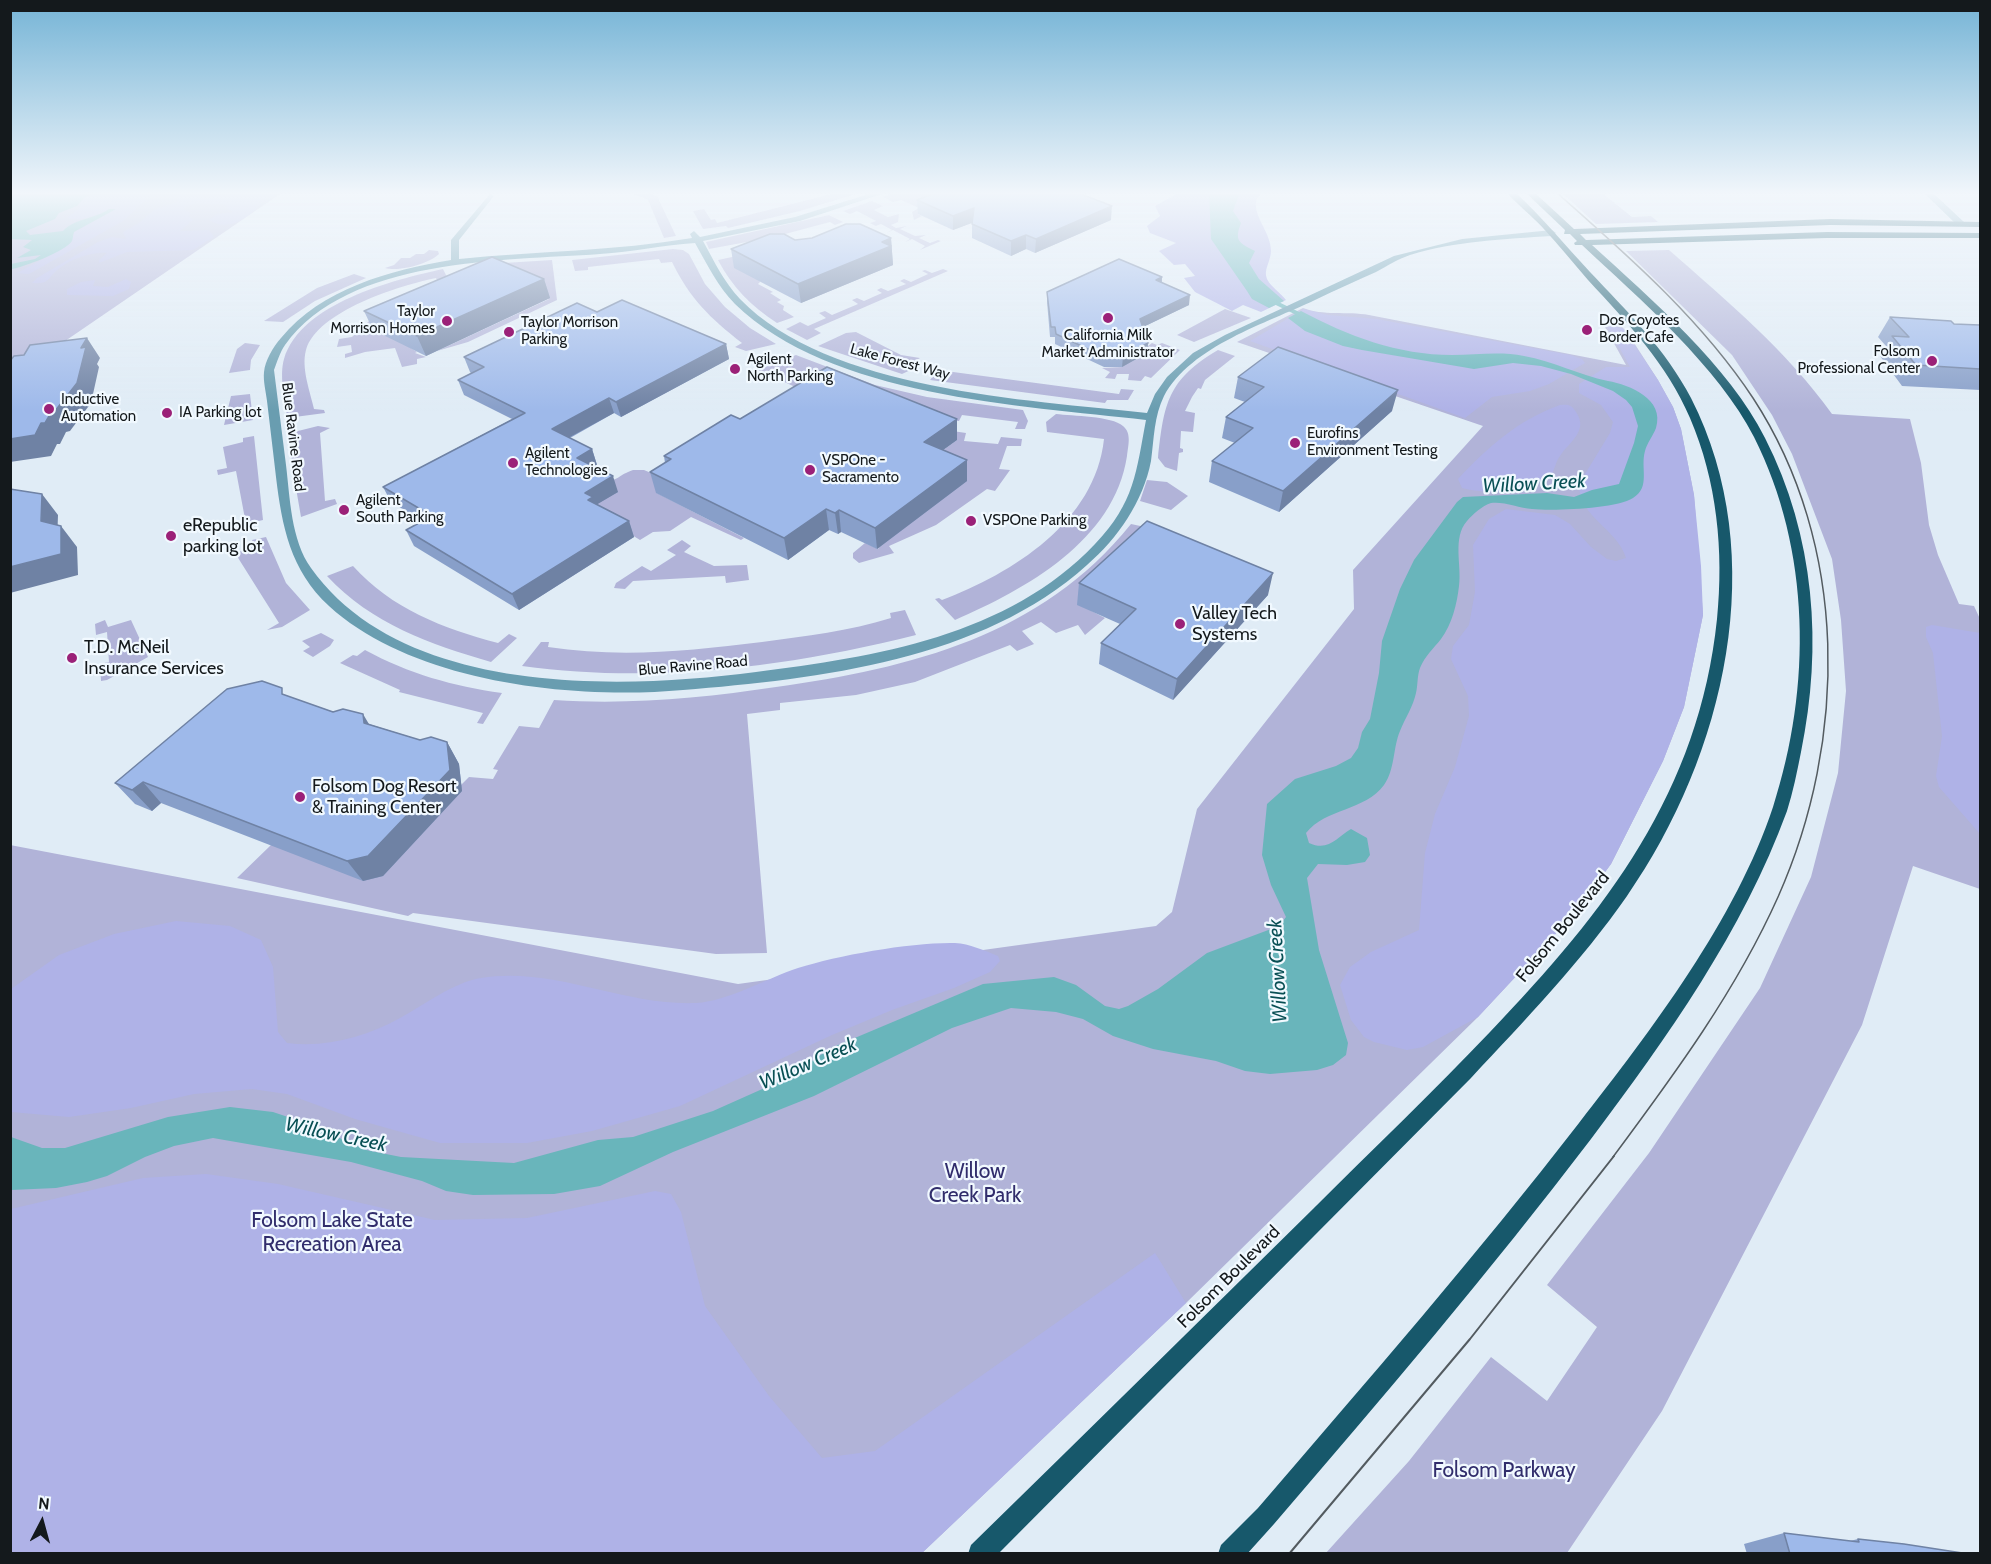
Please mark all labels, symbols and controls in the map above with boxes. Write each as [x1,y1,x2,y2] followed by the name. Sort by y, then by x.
[330,303,435,338] place label: Taylor Morrison Homes
[1101,311,1115,325] marker: California Milk Market Administrator
[1599,312,1679,347] place label: Dos Coyotes Border Cafe
[440,314,454,328] marker: Taylor Morrison Homes
[521,314,618,349] place label: Taylor Morrison Parking
[1580,323,1594,337] marker: Dos Coyotes Border Cafe
[502,325,516,339] marker: Taylor Morrison Parking
[1042,327,1174,362] place label: California Milk Market Administrator
[848,340,952,384] street label: Lake Forest Way
[1798,343,1920,378] place label: Folsom Professional Center
[747,351,833,386] place label: Agilent North Parking
[1925,354,1939,368] marker: Folsom Professional Center
[728,362,742,376] marker: Agilent North Parking
[277,381,309,493] street label: Blue Ravine Road
[61,391,136,426] place label: Inductive Automation
[42,402,56,416] marker: Inductive Automation
[179,404,262,422] place label: IA Parking lot
[160,406,174,420] marker: IA Parking lot
[1307,425,1437,460] place label: Eurofins Environment Testing
[1288,436,1302,450] marker: Eurofins Environment Testing
[525,445,608,480] place label: Agilent Technologies
[822,452,899,487] place label: VSPOne - Sacramento
[506,456,520,470] marker: Agilent Technologies
[803,463,817,477] marker: VSPOne - Sacramento
[1482,469,1586,499] water label: Willow Creek
[356,492,443,527] place label: Agilent South Parking
[337,503,351,517] marker: Agilent South Parking
[983,512,1086,530] place label: VSPOne Parking
[964,514,978,528] marker: VSPOne Parking
[183,515,262,558] place label: eRepublic parking lot
[164,529,178,543] marker: eRepublic parking lot
[1192,603,1277,646] place label: Valley Tech Systems
[1173,617,1187,631] marker: Valley Tech Systems
[84,637,224,680] place label: T.D. McNeil Insurance Services
[65,651,79,665] marker: T.D. McNeil Insurance Services
[638,652,748,680] street label: Blue Ravine Road
[312,776,457,818] place label: Folsom Dog Resort & Training Center
[293,790,307,804] marker: Folsom Dog Resort & Training Center
[1512,867,1614,987] street label: Folsom Boulevard
[1263,919,1293,1023] water label: Willow Creek
[756,1033,860,1095] water label: Willow Creek
[283,1113,389,1157] water label: Willow Creek
[929,1159,1021,1209] park label: Willow Creek Park
[251,1208,413,1258] park label: Folsom Lake State Recreation Area
[1173,1221,1285,1333] street label: Folsom Boulevard
[1432,1458,1576,1484] park label: Folsom Parkway
[12,1492,72,1552] north arrow
[37,1494,51,1514] text: N

